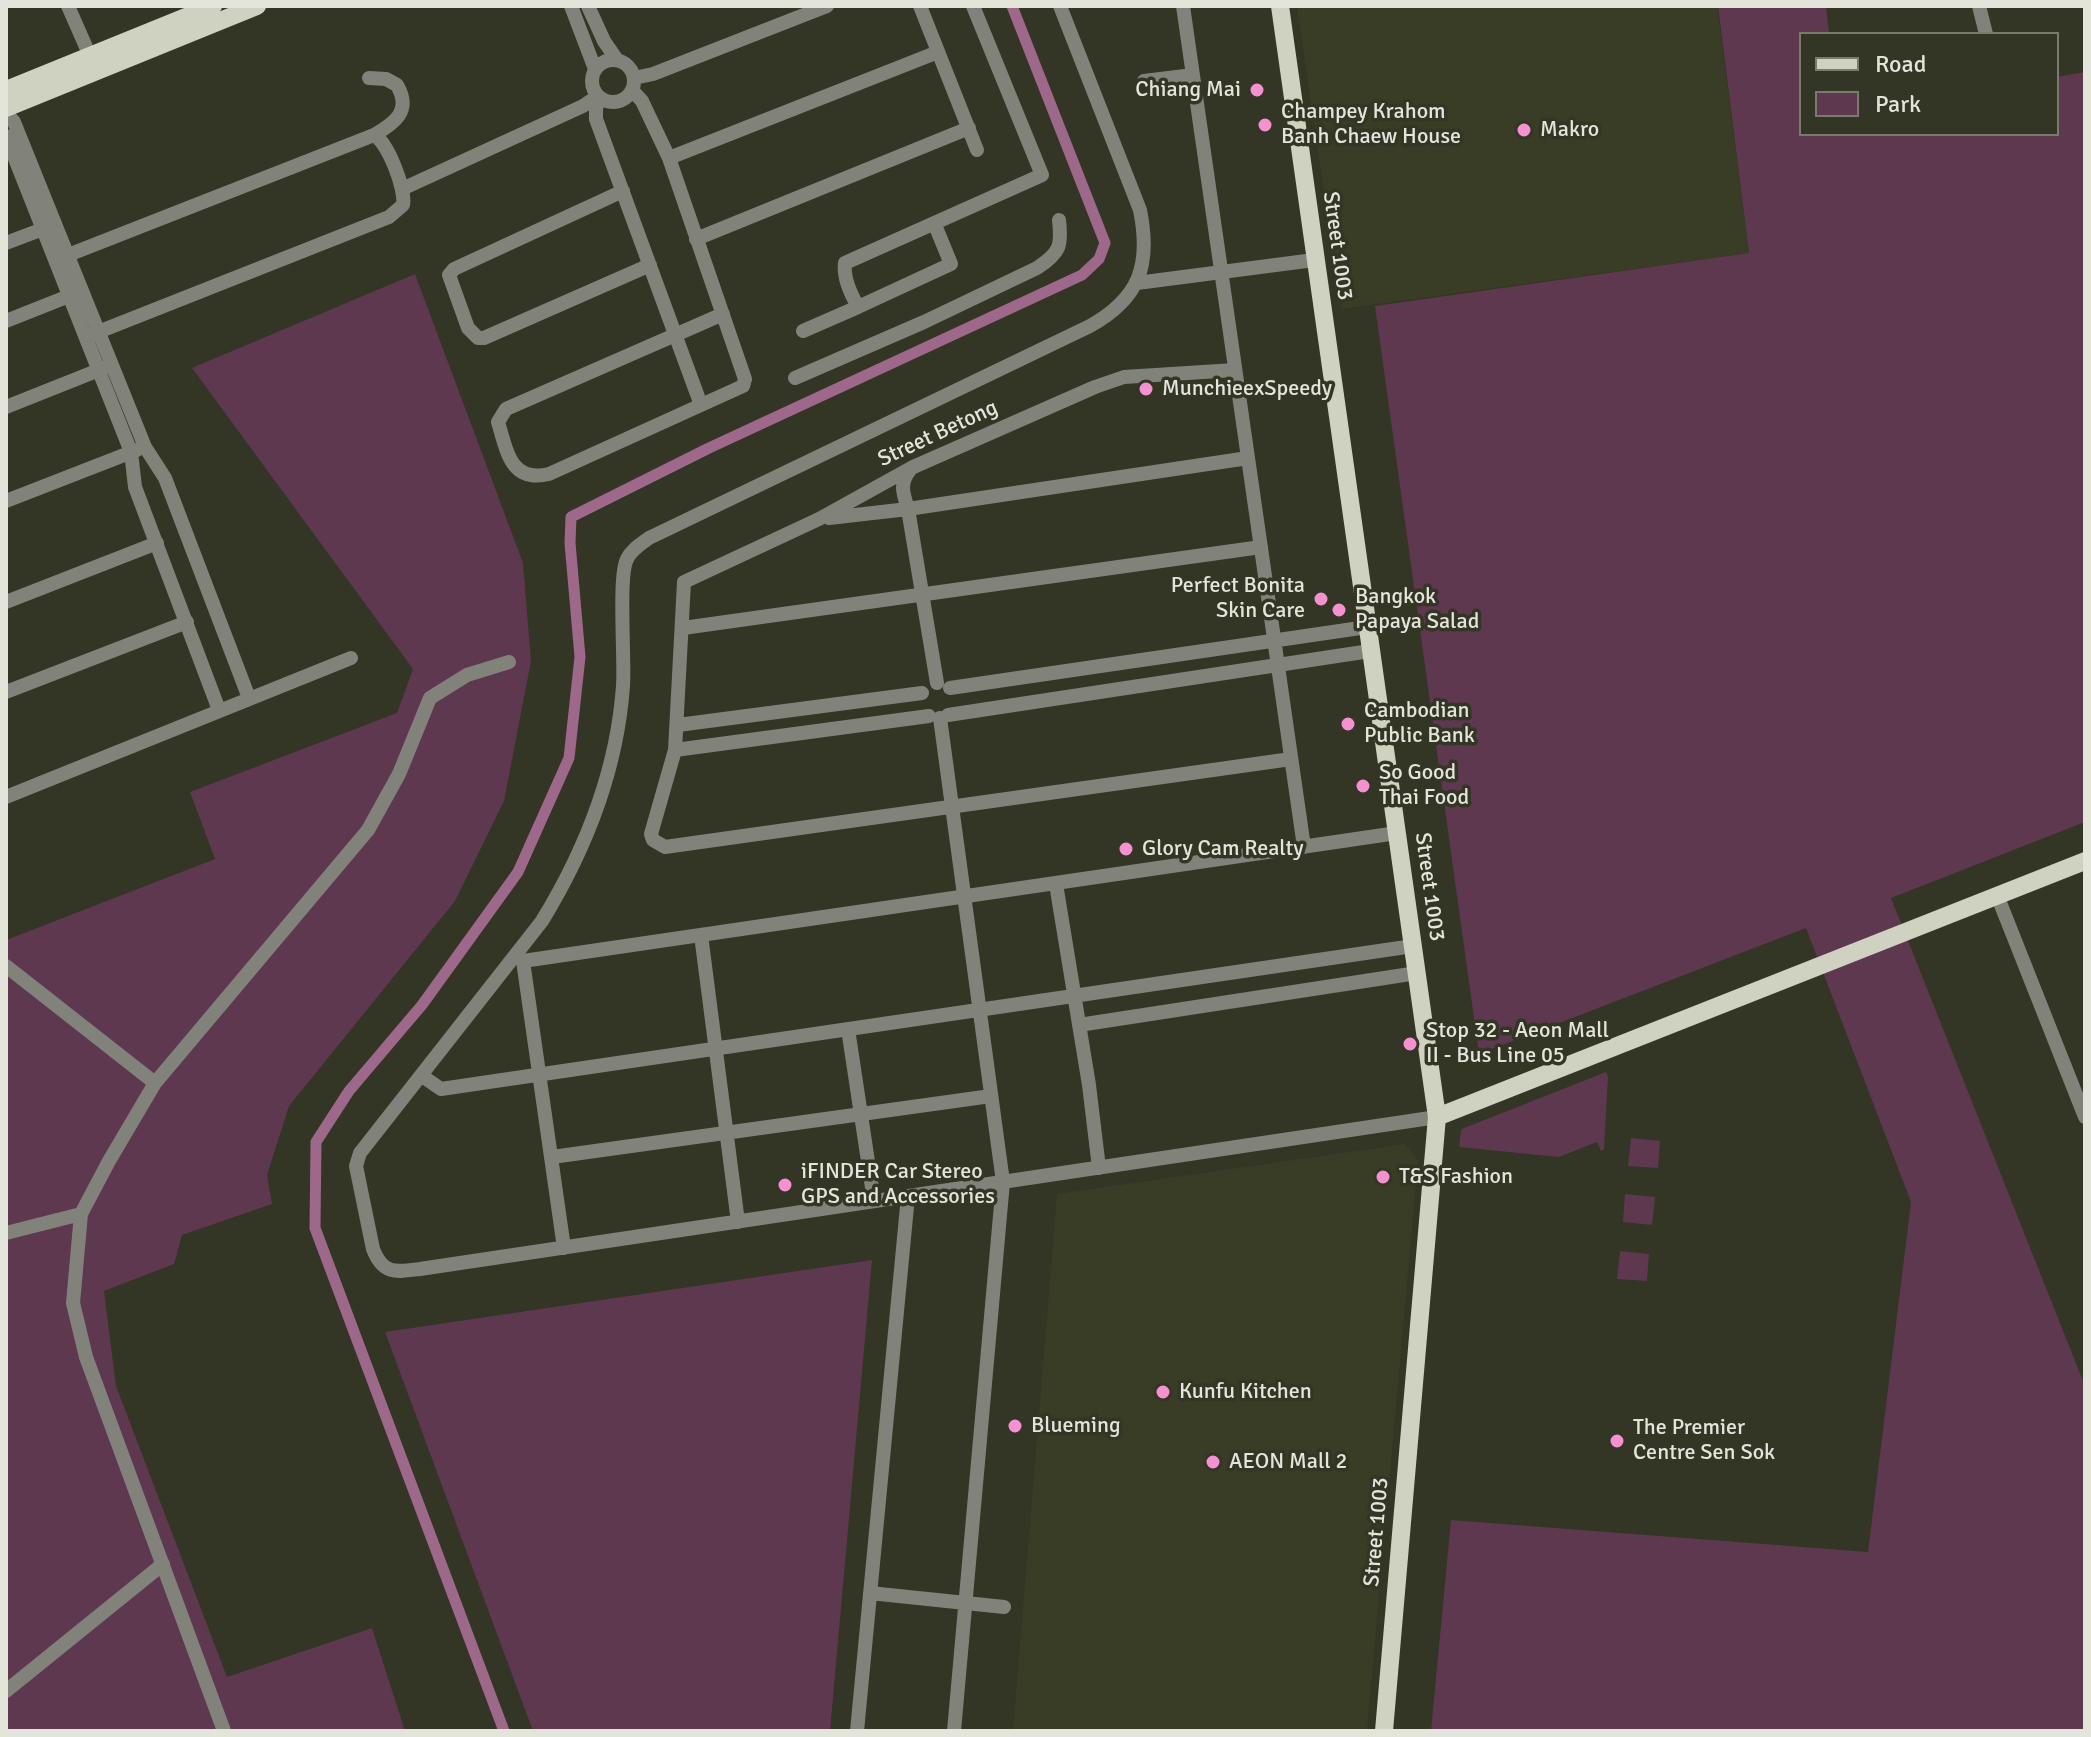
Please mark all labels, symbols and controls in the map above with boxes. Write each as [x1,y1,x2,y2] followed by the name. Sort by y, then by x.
[1799,32,2059,136] legend
[1875,49,1926,79] text: Road
[1135,77,1241,103] place label: Chiang Mai
[1248,81,1266,99] marker: Chiang Mai
[1875,89,1921,119] text: Park
[1281,99,1461,150] place label: Champey Krahom Banh Chaew House
[1256,116,1274,134] marker: Champey Krahom Banh Chaew House
[1540,117,1599,143] place label: Makro
[1515,121,1533,139] marker: Makro
[1316,190,1358,302] street label: Street 1003
[1162,376,1332,402] place label: MunchieexSpeedy
[1137,380,1155,398] marker: MunchieexSpeedy
[874,395,1002,473] street label: Street Betong
[1171,573,1305,624] place label: Perfect Bonita Skin Care
[1355,584,1479,636] place label: Bangkok Papaya Salad
[1312,590,1330,608] marker: Perfect Bonita Skin Care
[1330,601,1348,619] marker: Bangkok Papaya Salad
[1364,698,1475,750] place label: Cambodian Public Bank
[1339,715,1357,733] marker: Cambodian Public Bank
[1379,760,1469,812] place label: So Good Thai Food
[1354,777,1372,795] marker: So Good Thai Food
[1408,831,1450,943] street label: Street 1003
[1142,836,1304,862] place label: Glory Cam Realty
[1117,840,1135,858] marker: Glory Cam Realty
[1426,1018,1609,1070] place label: Stop 32 - Aeon Mall II - Bus Line 05
[1401,1035,1419,1053] marker: Stop 32 - Aeon Mall II - Bus Line 05
[801,1159,995,1210] place label: iFINDER Car Stereo GPS and Accessories
[1399,1164,1513,1190] place label: T&S Fashion
[1374,1168,1392,1186] marker: T&S Fashion
[776,1176,794,1194] marker: iFINDER Car Stereo GPS and Accessories
[1179,1379,1312,1405] place label: Kunfu Kitchen
[1154,1383,1172,1401] marker: Kunfu Kitchen
[1031,1413,1121,1439] place label: Blueming
[1633,1415,1775,1466] place label: The Premier Centre Sen Sok
[1006,1417,1024,1435] marker: Blueming
[1608,1432,1626,1450] marker: The Premier Centre Sen Sok
[1229,1449,1347,1475] place label: AEON Mall 2
[1204,1453,1222,1471] marker: AEON Mall 2
[1359,1476,1395,1588] street label: Street 1003

